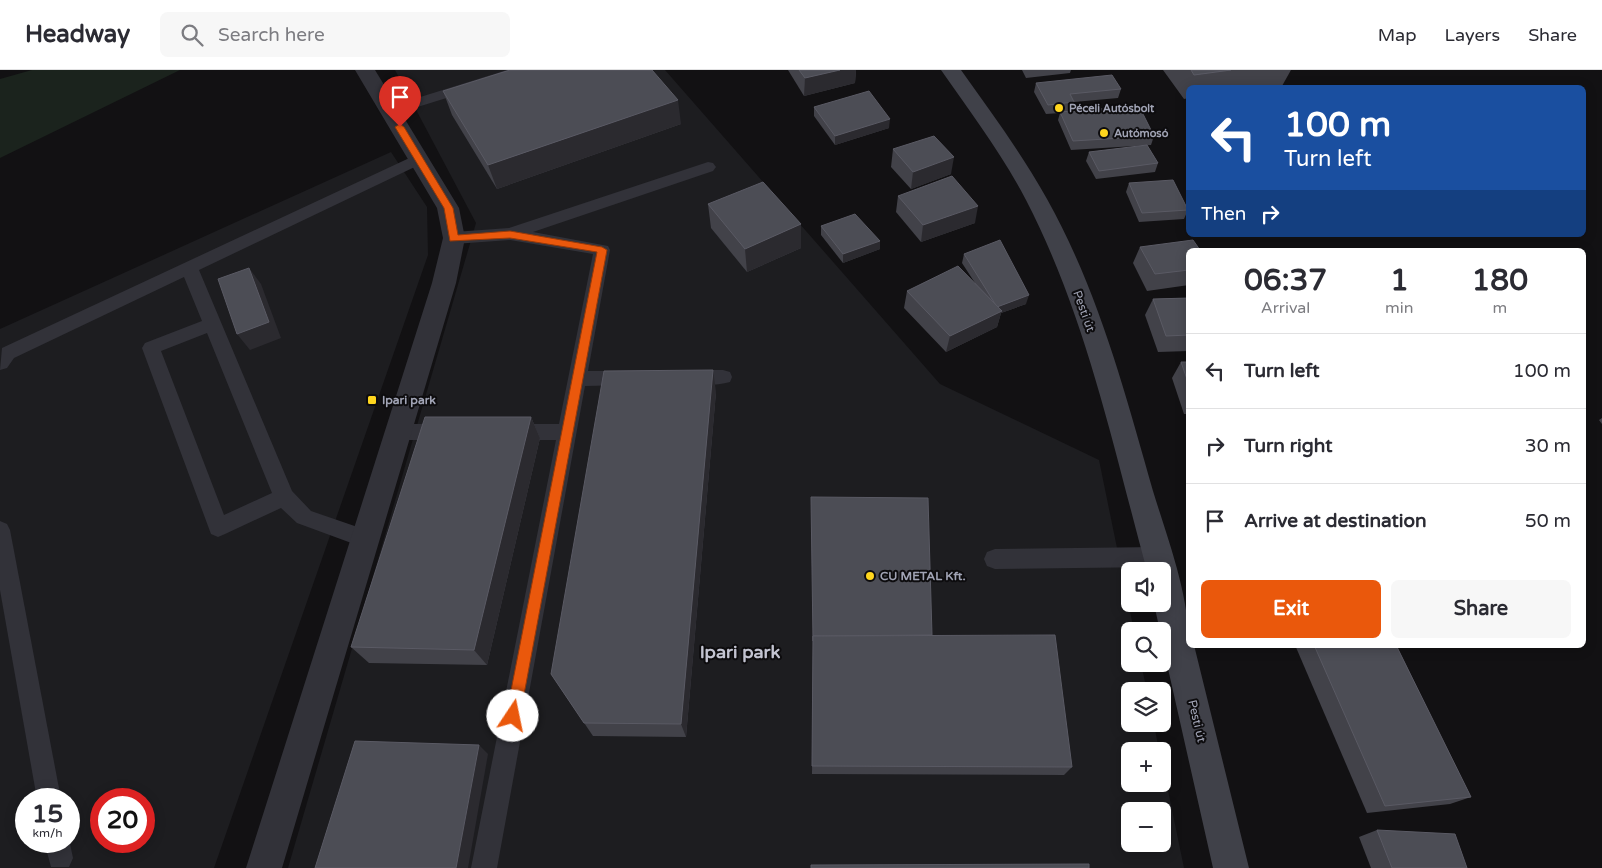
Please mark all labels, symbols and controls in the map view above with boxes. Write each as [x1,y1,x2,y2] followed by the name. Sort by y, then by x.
[160,12,510,57] search box
[25,20,130,49] text: Headway
[178,21,206,49] icon: search
[218,24,325,46] text: Search here
[1378,24,1417,46] text: Map
[1445,24,1500,46] text: Layers
[1528,24,1577,46] text: Share
[379,76,421,127] pin
[386,83,414,111] icon: arrive
[1053,102,1065,114] marker: Péceli Autósbolt
[1069,102,1155,115] place label: Péceli Autósbolt
[1284,104,1391,146] text: 100 m
[1201,105,1266,170] icon: left
[1098,127,1110,139] marker: Autómosó
[1114,127,1169,140] place label: Autómosó
[1284,146,1372,172] text: Turn left
[1256,200,1284,228] icon: right
[1201,203,1246,225] text: Then
[1244,262,1327,299] text: 06:37
[1390,262,1409,299] text: 1
[1472,262,1528,299] text: 180
[1070,288,1098,334] street label: Pesti út
[1261,298,1310,318] text: Arrival
[1385,298,1414,318] text: min
[1492,298,1507,318] text: m
[1201,357,1229,385] icon: left
[1244,360,1320,382] text: Turn left
[1513,360,1571,382] text: 100 m
[382,393,436,408] place label: Ipari park
[366,394,378,406] marker: Ipari park
[1201,432,1229,460] icon: right
[1244,435,1332,457] text: Turn right
[1525,435,1571,457] text: 30 m
[1201,507,1229,535] icon: arrive
[1244,510,1427,532] text: Arrive at destination
[1525,510,1571,532] text: 50 m
[1121,562,1171,852] map controls
[1121,562,1171,612] button: sound
[880,569,966,583] place label: CU METAL Kft.
[864,570,876,582] marker: CU METAL Kft.
[1201,580,1381,638] button: Exit
[1391,580,1571,638] button: Share
[1121,622,1171,672] button: search
[700,641,781,663] district label: Ipari park
[1121,682,1171,732] button: layers
[486,689,538,741] position arrow
[1185,698,1209,744] street label: Pesti út
[1121,742,1171,792] button: +
[90,788,155,853] speed limit sign: 20
[32,799,63,829] text: 15
[1121,802,1171,852] button: −
[32,826,63,840] text: km/h

